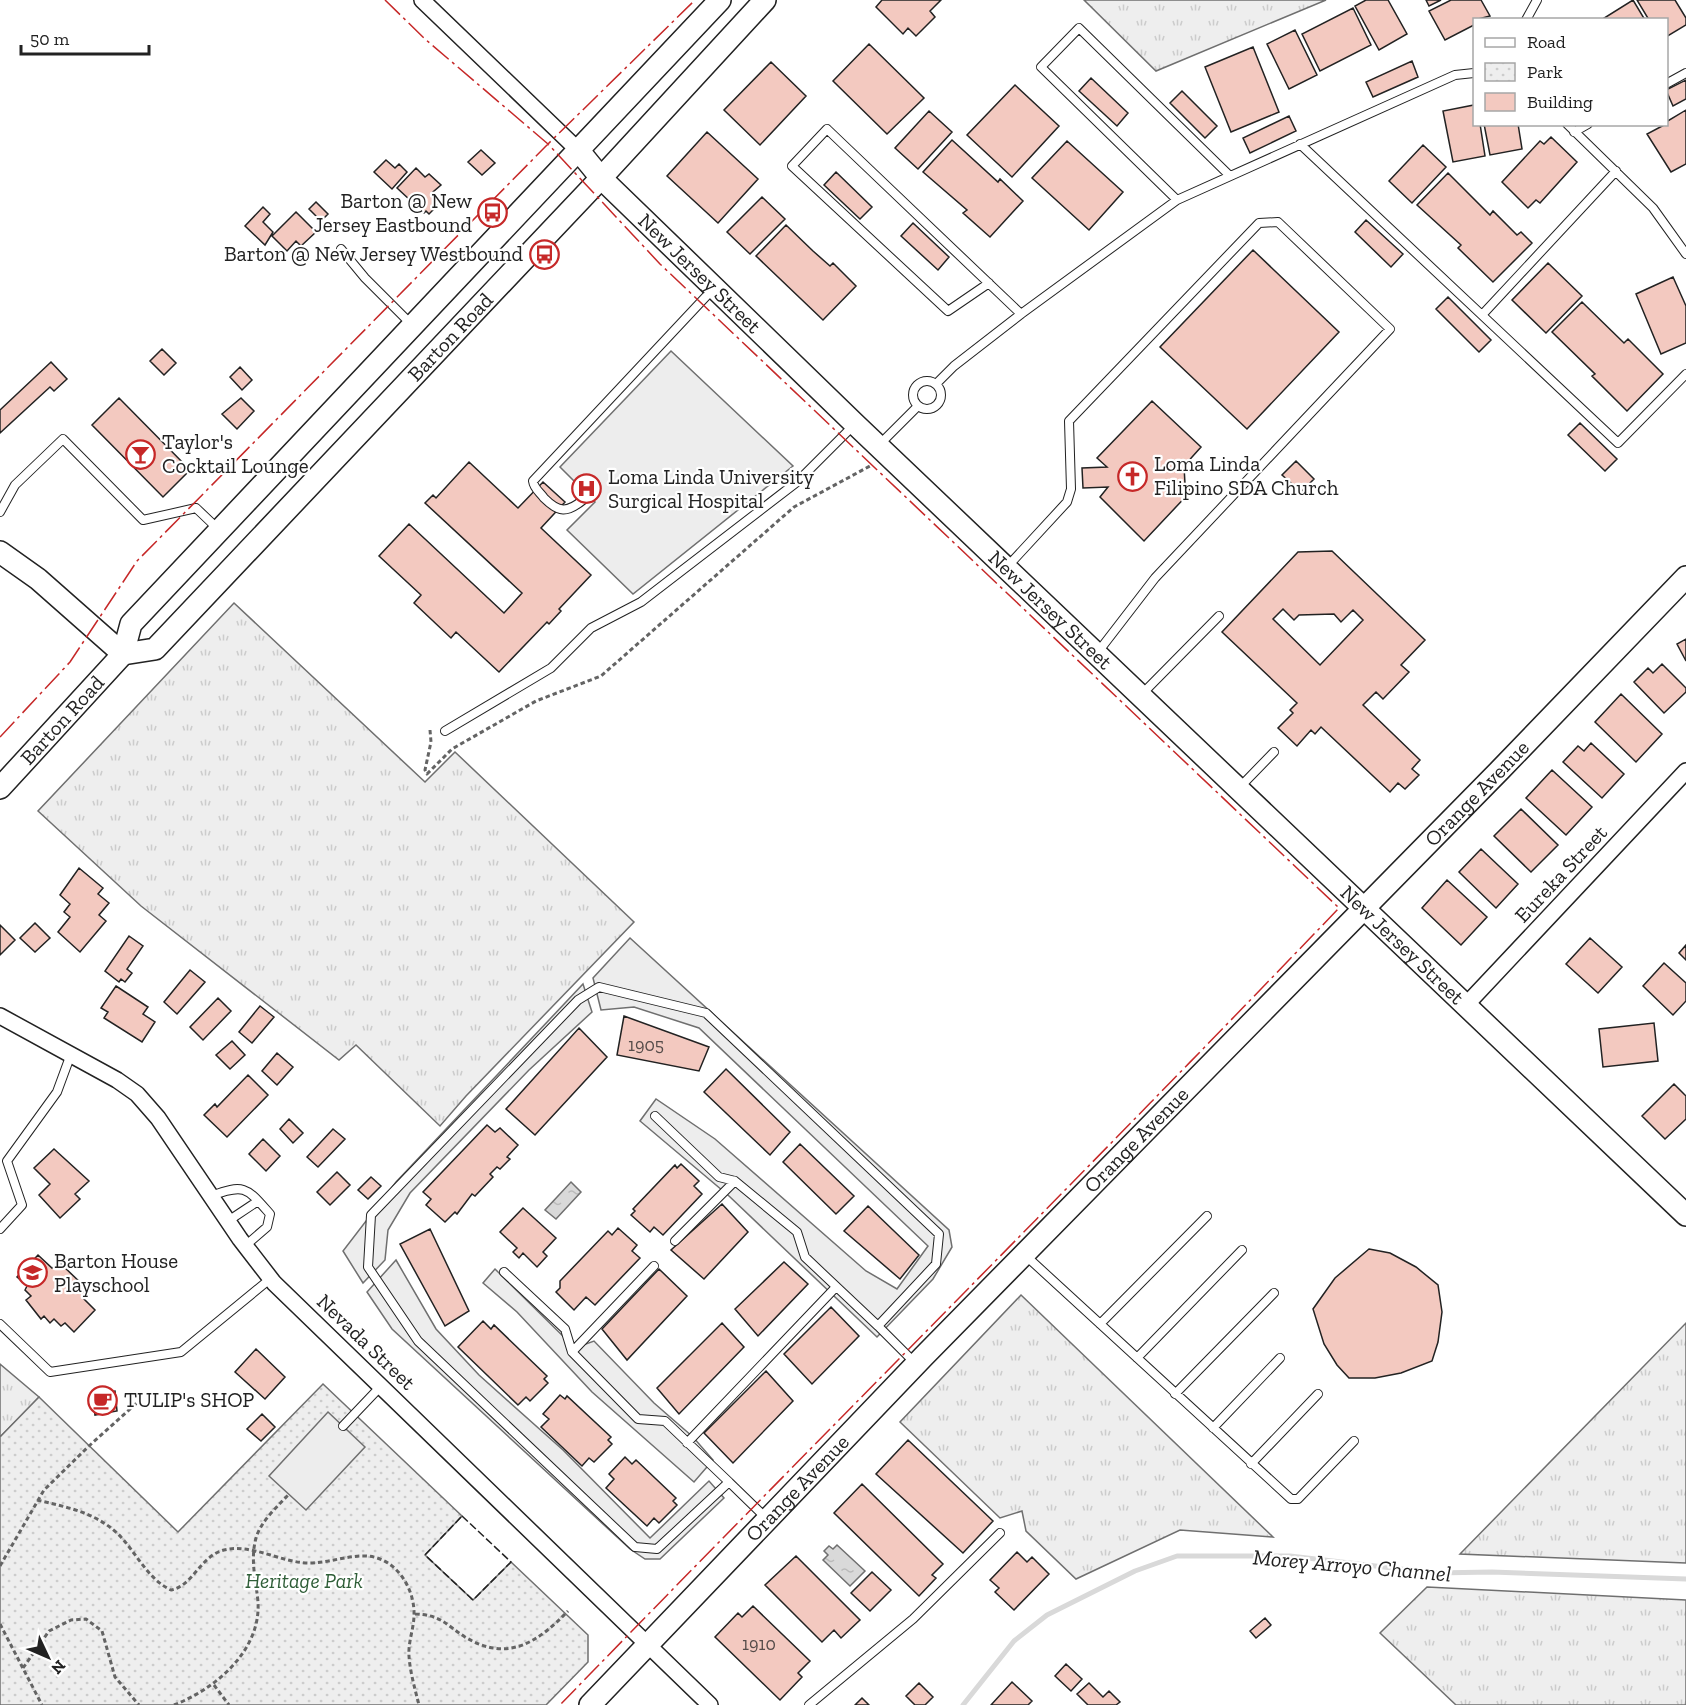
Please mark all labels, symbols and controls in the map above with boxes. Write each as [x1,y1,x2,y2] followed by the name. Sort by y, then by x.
[21,18,148,56] scale bar
[1473,18,1668,126] legend
[30,28,70,50] text: 50 m
[1527,31,1566,53] text: Road
[1527,61,1563,83] text: Park
[1527,91,1593,113] text: Building
[314,188,472,237] place label: Barton @ New Jersey Eastbound
[477,197,509,229] bus stop icon: Barton @ New Jersey Eastbound
[633,208,767,338] street label: New Jersey Street
[528,238,560,270] bus stop icon: Barton @ New Jersey Westbound
[224,241,523,266] place label: Barton @ New Jersey Westbound
[402,287,498,386] street label: Barton Road
[162,429,309,478] place label: Taylor's Cocktail Lounge
[125,438,157,470] bar icon: Taylor's Cocktail Lounge
[1154,451,1339,500] place label: Loma Linda Filipino SDA Church
[1117,460,1149,492] church icon: Loma Linda Filipino SDA Church
[608,464,814,513] place label: Loma Linda University Surgical Hospital
[571,473,603,505] hospital icon: Loma Linda University Surgical Hospital
[983,545,1118,674] street label: New Jersey Street
[15,670,109,770] street label: Barton Road
[1419,735,1534,851] street label: Orange Avenue
[1509,820,1612,928] street label: Eureka Street
[1335,880,1470,1009] street label: New Jersey Street
[628,1034,664,1056] house number: 1905
[1079,1081,1194,1198] street label: Orange Avenue
[54,1248,178,1297] place label: Barton House Playschool
[17,1257,49,1289] school or university icon: Barton House Playschool
[312,1288,421,1395] street label: Nevada Street
[87,1384,119,1416] cafe icon: TULIP's SHOP
[124,1387,254,1412] place label: TULIP's SHOP
[740,1429,854,1547] street label: Orange Avenue
[1252,1543,1452,1588] water label: Morey Arroyo Channel
[245,1568,363,1593] park label: Heritage Park
[18,1627,78,1687] north arrow
[742,1633,776,1655] house number: 1910
[47,1656,69,1678] text: N

